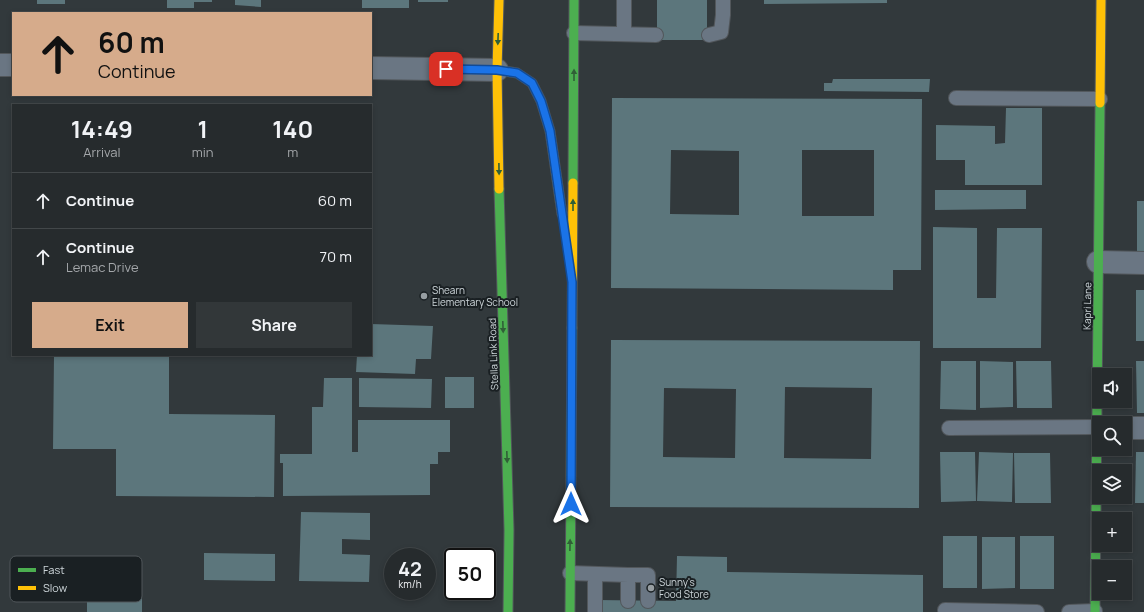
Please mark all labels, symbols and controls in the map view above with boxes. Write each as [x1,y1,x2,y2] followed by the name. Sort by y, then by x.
[98,23,165,61] text: 60 m
[32,28,84,80] icon: ahead
[495,33,501,46] one-way arrow
[429,52,463,86] pin
[435,58,457,80] icon: arrive
[98,59,176,83] text: Continue
[571,68,577,81] one-way arrow
[71,112,133,145] text: 14:49
[197,112,208,145] text: 1
[272,112,313,145] text: 140
[83,143,120,161] text: Arrival
[192,143,214,161] text: min
[287,143,298,161] text: m
[496,163,502,176] one-way arrow
[32,190,54,212] icon: ahead
[66,190,134,211] text: Continue
[318,190,352,211] text: 60 m
[570,198,576,211] one-way arrow
[66,237,134,258] text: Continue
[32,246,54,268] icon: ahead
[320,246,352,267] text: 70 m
[66,258,138,276] text: Lemac Drive
[1080,282,1094,330] street label: Kapri Lane
[432,283,518,309] place label: Shearn Elementary School
[419,291,429,301] marker: Shearn Elementary School
[32,302,188,348] button: Exit
[196,302,352,348] button: Share
[485,318,501,390] street label: Stella Link Road
[500,321,506,334] one-way arrow
[1092,368,1132,600] map controls
[1092,368,1132,408] button: sound
[1092,416,1132,456] button: search
[504,451,510,464] one-way arrow
[1092,464,1132,504] button: layers
[550,483,592,525] position arrow
[1092,512,1132,552] button: +
[567,538,573,551] one-way arrow
[444,548,496,600] speed limit sign: 50
[398,555,422,582] text: 42
[10,556,142,602] legend
[1092,560,1132,600] button: −
[43,562,65,577] text: Fast
[659,575,709,601] place label: Sunny's Food Store
[398,577,422,591] text: km/h
[43,580,68,595] text: Slow
[646,583,656,593] marker: Sunny's Food Store

